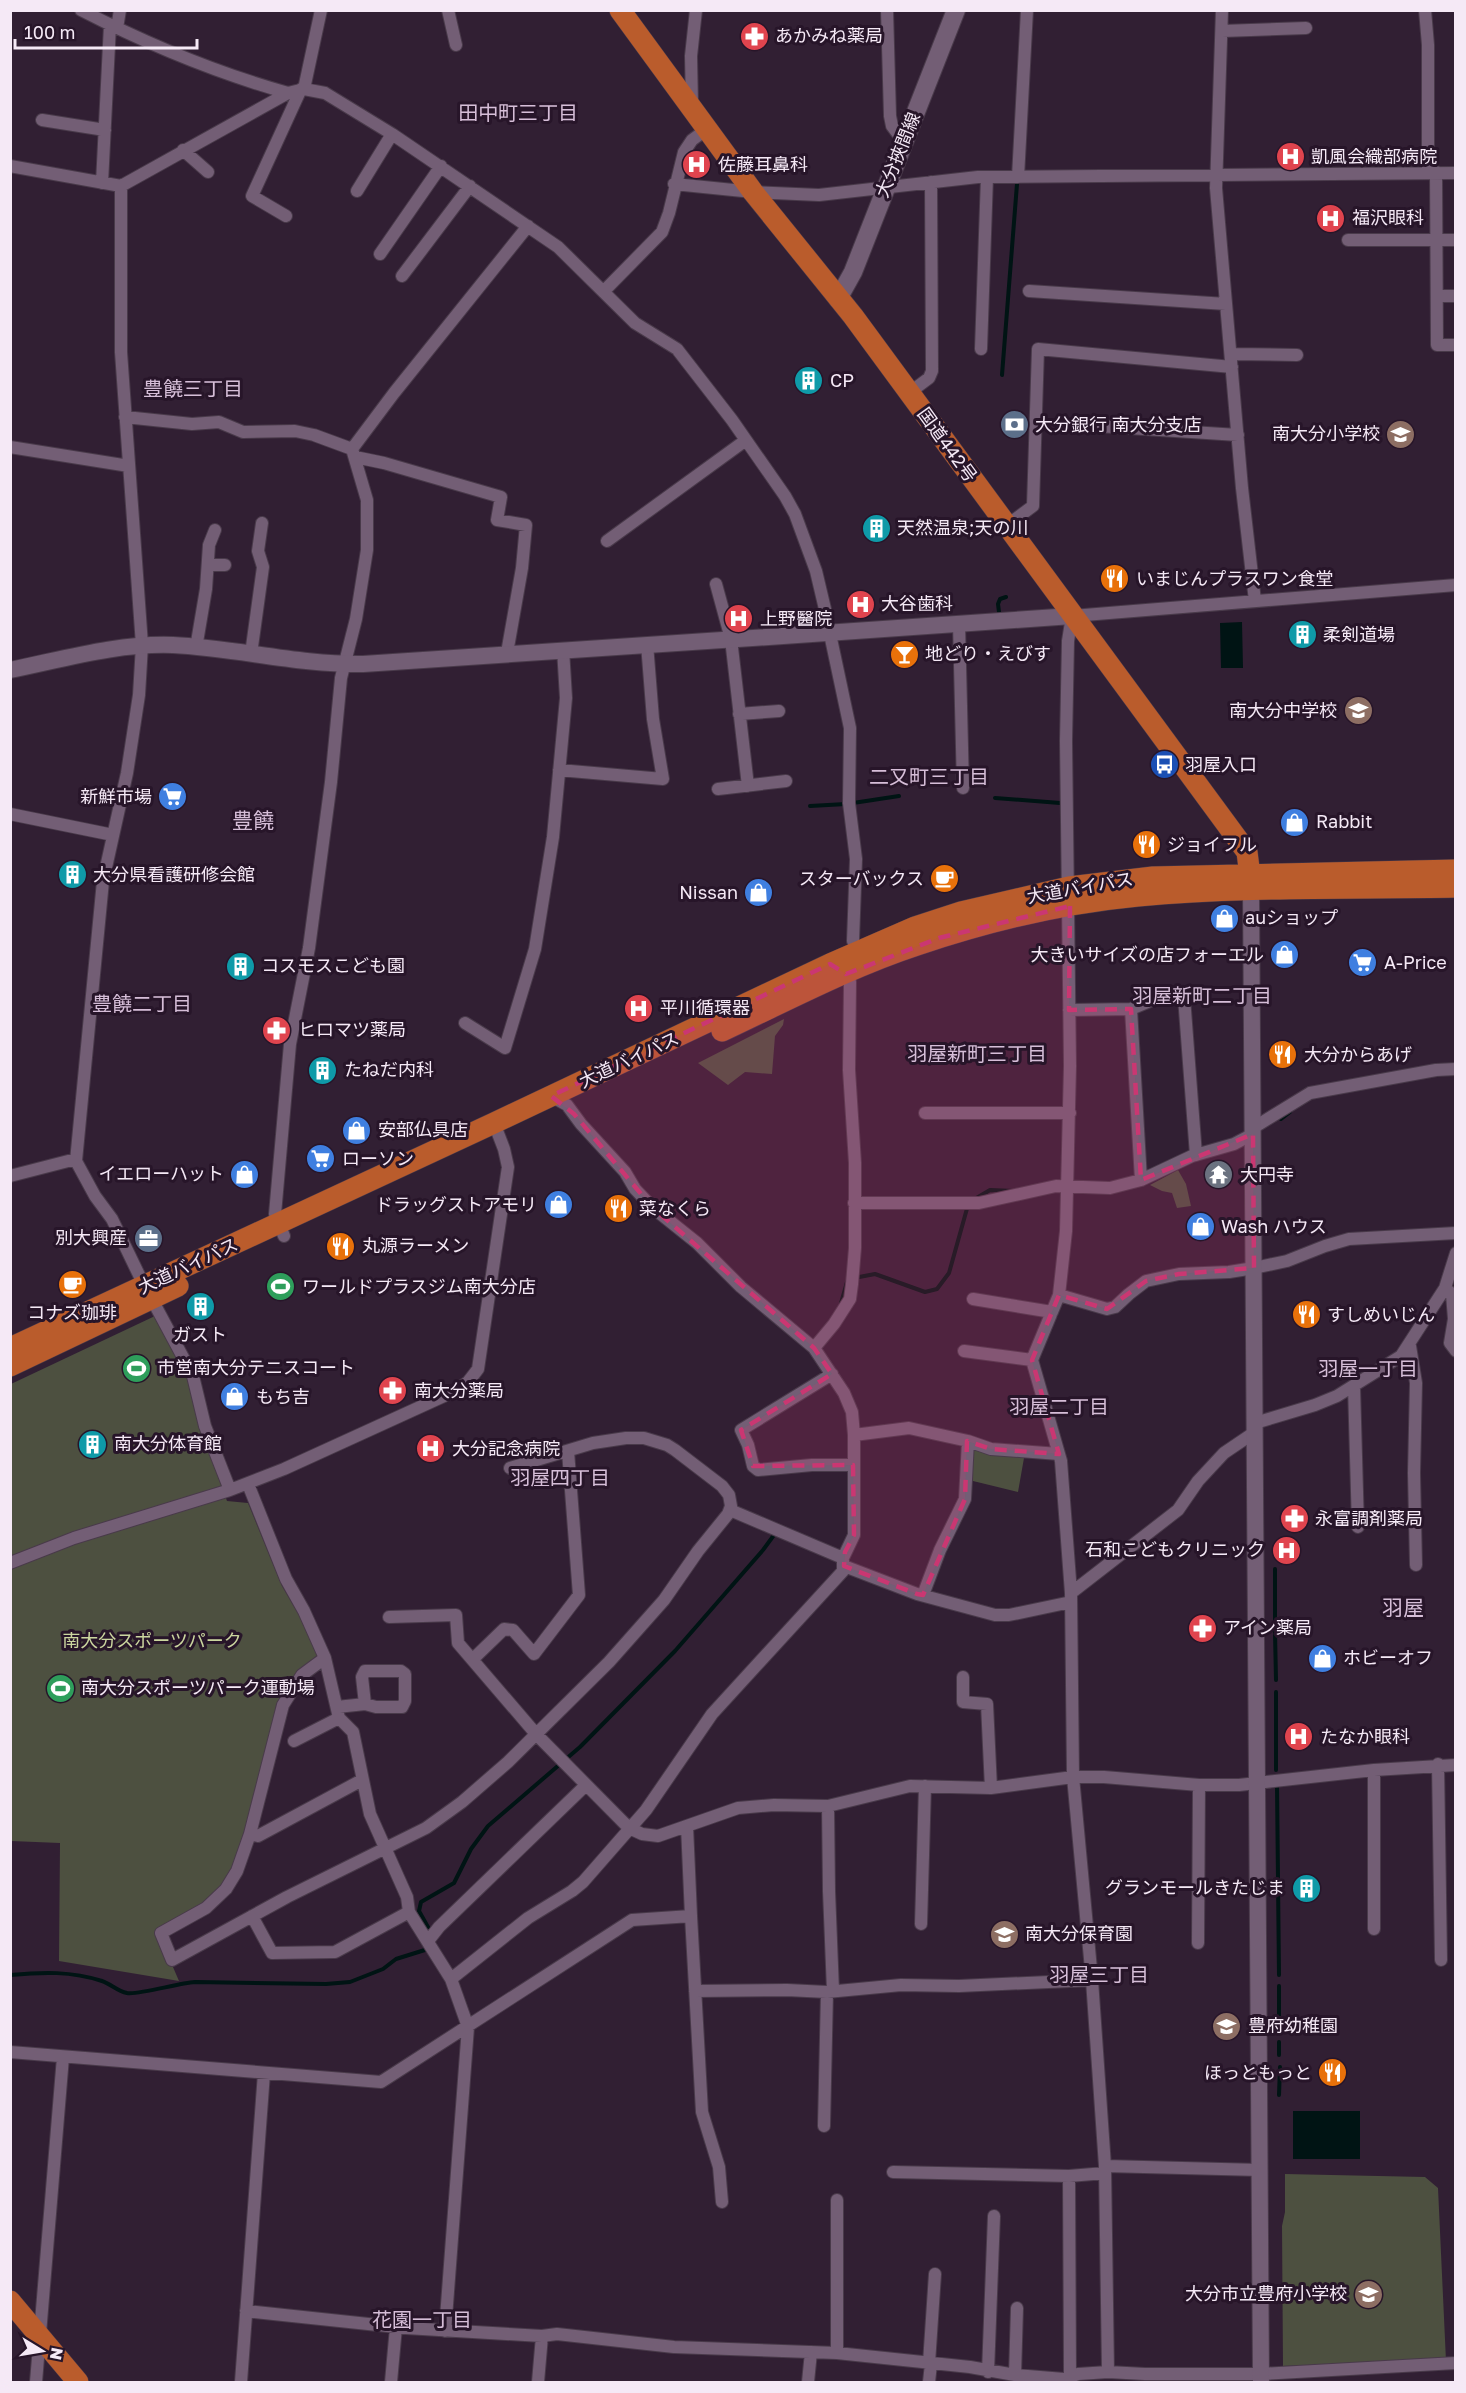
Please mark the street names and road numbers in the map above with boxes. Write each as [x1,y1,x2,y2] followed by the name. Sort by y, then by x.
[870,109,924,200] street label: 大分挾間線
[914,403,982,486] street label: 国道442号
[1025,867,1135,907] street label: 大道バイパス
[575,1026,682,1092] street label: 大道バイパス
[134,1232,241,1298] street label: 大道バイパス

